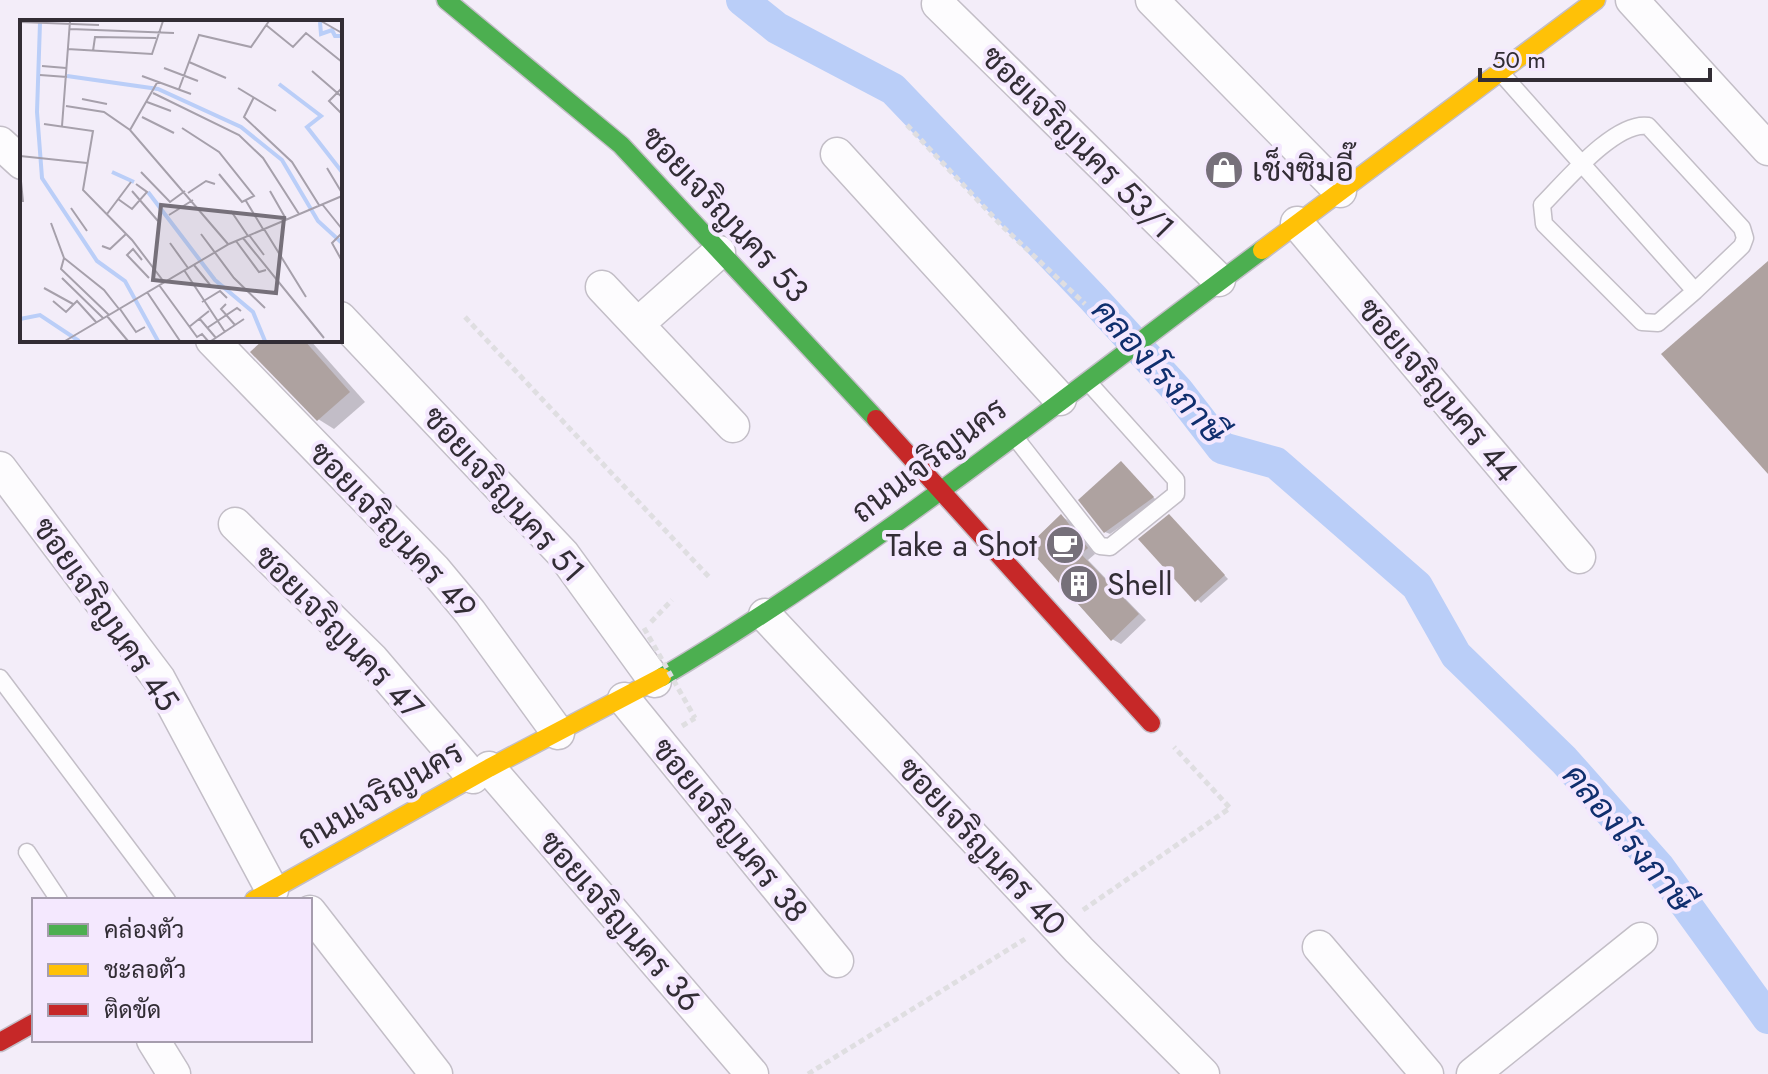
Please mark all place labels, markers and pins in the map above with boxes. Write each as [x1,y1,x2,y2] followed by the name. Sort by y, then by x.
[1252,141,1357,193] place label: เช็งซิมอี๊
[1203,149,1245,191] shop icon: เช็งซิมอี๊
[886,522,1037,568] place label: Take a Shot
[1044,524,1086,566] cafe icon: Take a Shot
[1107,561,1173,607] place label: Shell
[1058,563,1100,605] building icon: Shell

